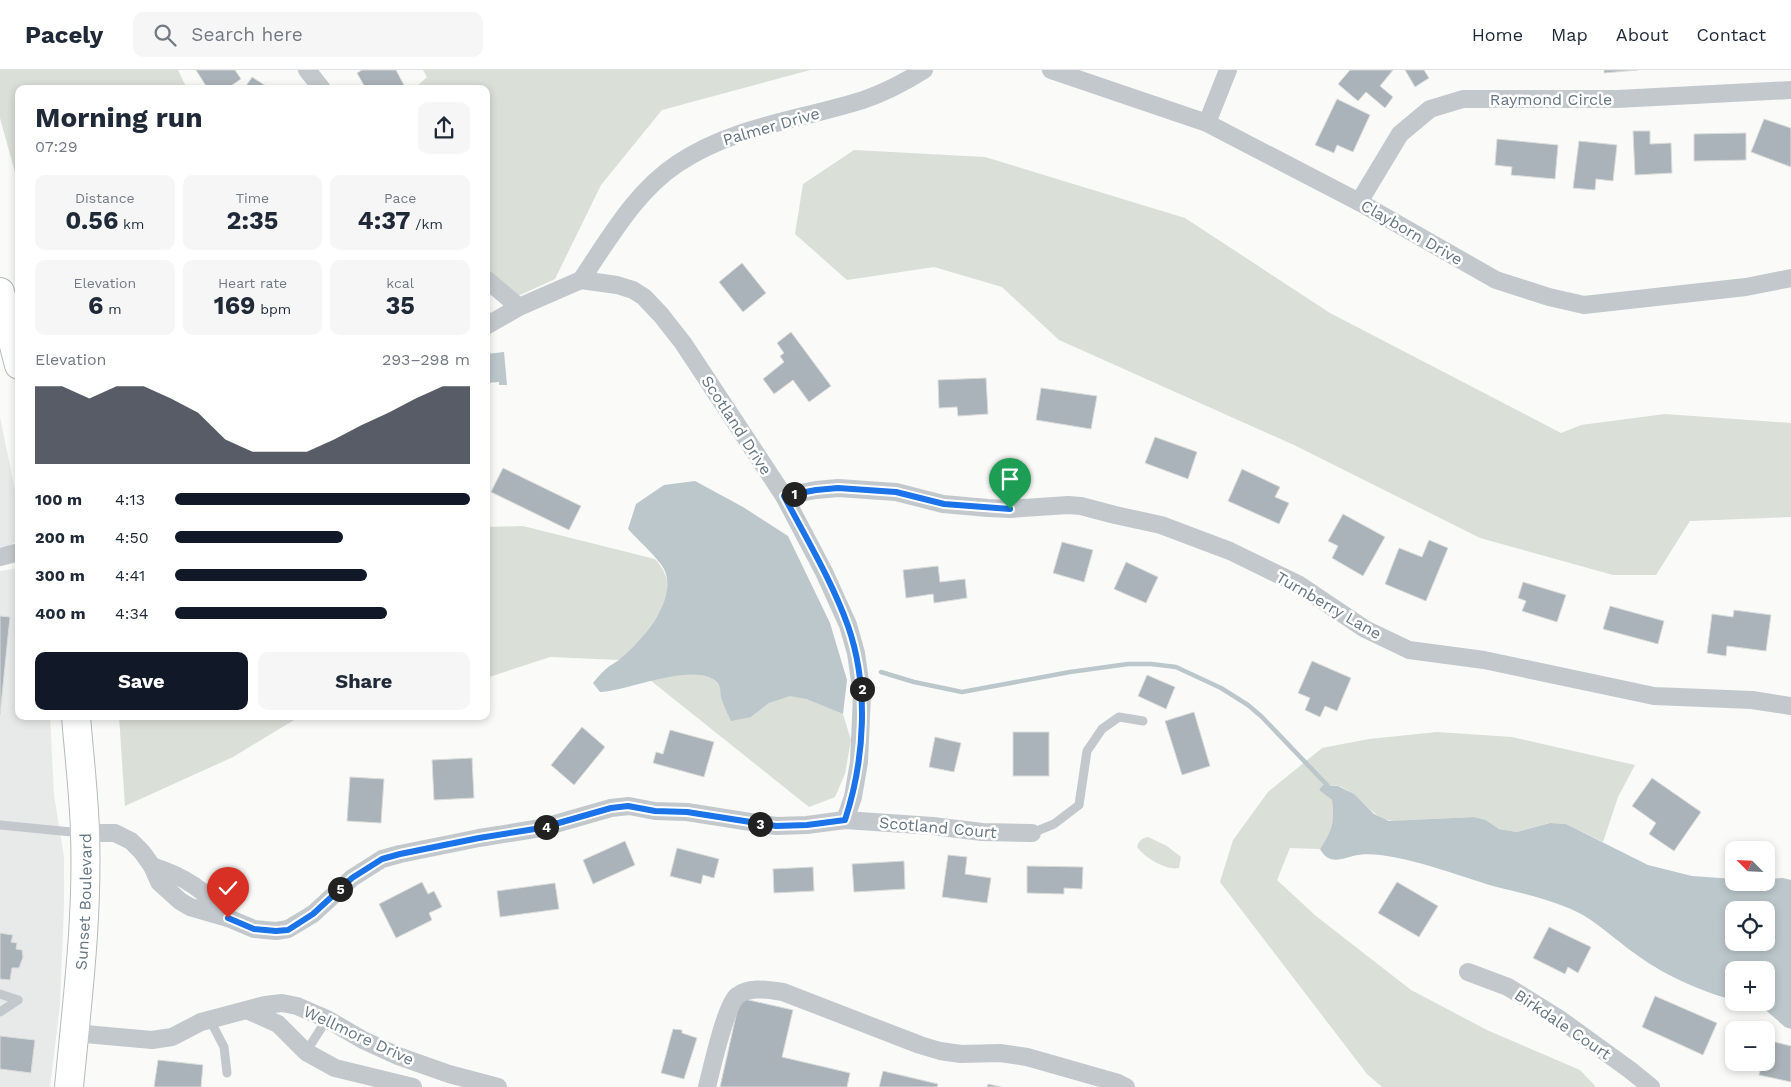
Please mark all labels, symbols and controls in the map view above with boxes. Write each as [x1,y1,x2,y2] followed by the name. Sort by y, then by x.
[133,12,483,57] search box
[25,21,103,49] text: Pacely
[151,21,179,49] icon: search
[191,23,303,46] text: Search here
[1472,24,1523,45] text: Home
[1551,24,1588,45] text: Map
[1616,24,1668,45] text: About
[1696,24,1766,45] text: Contact
[1490,90,1612,109] street label: Raymond Circle
[35,101,203,134] text: Morning run
[418,102,470,154] button: share
[721,104,822,149] street label: Palmer Drive
[35,137,78,156] text: 07:29
[75,190,135,206] text: Distance
[236,190,269,206] text: Time
[384,190,416,206] text: Pace
[1358,196,1466,269] street label: Clayborn Drive
[65,206,118,235] text: 0.56
[227,206,278,235] text: 2:35
[358,206,411,235] text: 4:37
[118,216,144,232] text: km
[411,216,443,232] text: /km
[74,275,136,291] text: Elevation
[218,275,287,291] text: Heart rate
[386,275,414,291] text: kcal
[88,291,103,320] text: 6
[214,291,255,320] text: 169
[385,291,415,320] text: 35
[103,301,122,317] text: m
[255,301,291,317] text: bpm
[35,350,106,369] text: Elevation
[382,350,470,369] text: 293–298 m
[697,372,776,478] street label: Scotland Drive
[989,458,1031,509] pin
[996,465,1024,493] icon: arrive
[782,482,806,506] pin: 1
[791,486,798,502] text: 1
[35,490,82,509] text: 100 m
[115,490,145,509] text: 4:13
[35,528,85,547] text: 200 m
[115,528,149,547] text: 4:50
[35,566,85,585] text: 300 m
[115,566,145,585] text: 4:41
[1273,568,1385,643] street label: Turnberry Lane
[35,604,86,623] text: 400 m
[115,604,149,623] text: 4:34
[35,652,248,710] button: Save
[258,652,470,710] button: Share
[850,676,874,702] pin: 2
[858,681,867,697] text: 2
[748,812,772,836] pin: 3
[878,813,998,842] street label: Scotland Court
[534,814,558,840] pin: 4
[756,816,765,832] text: 3
[542,819,551,835] text: 4
[71,833,96,971] street label: Sunset Boulevard
[1725,841,1775,891] north arrow
[1725,841,1775,1071] map controls
[207,867,249,918] pin
[214,874,242,902] icon: check
[328,876,352,902] pin: 5
[336,881,345,897] text: 5
[1725,901,1775,951] button: locate
[1725,961,1775,1011] button: +
[1511,985,1615,1064] street label: Birkdale Court
[301,1002,417,1069] street label: Wellmore Drive
[1725,1021,1775,1071] button: −

